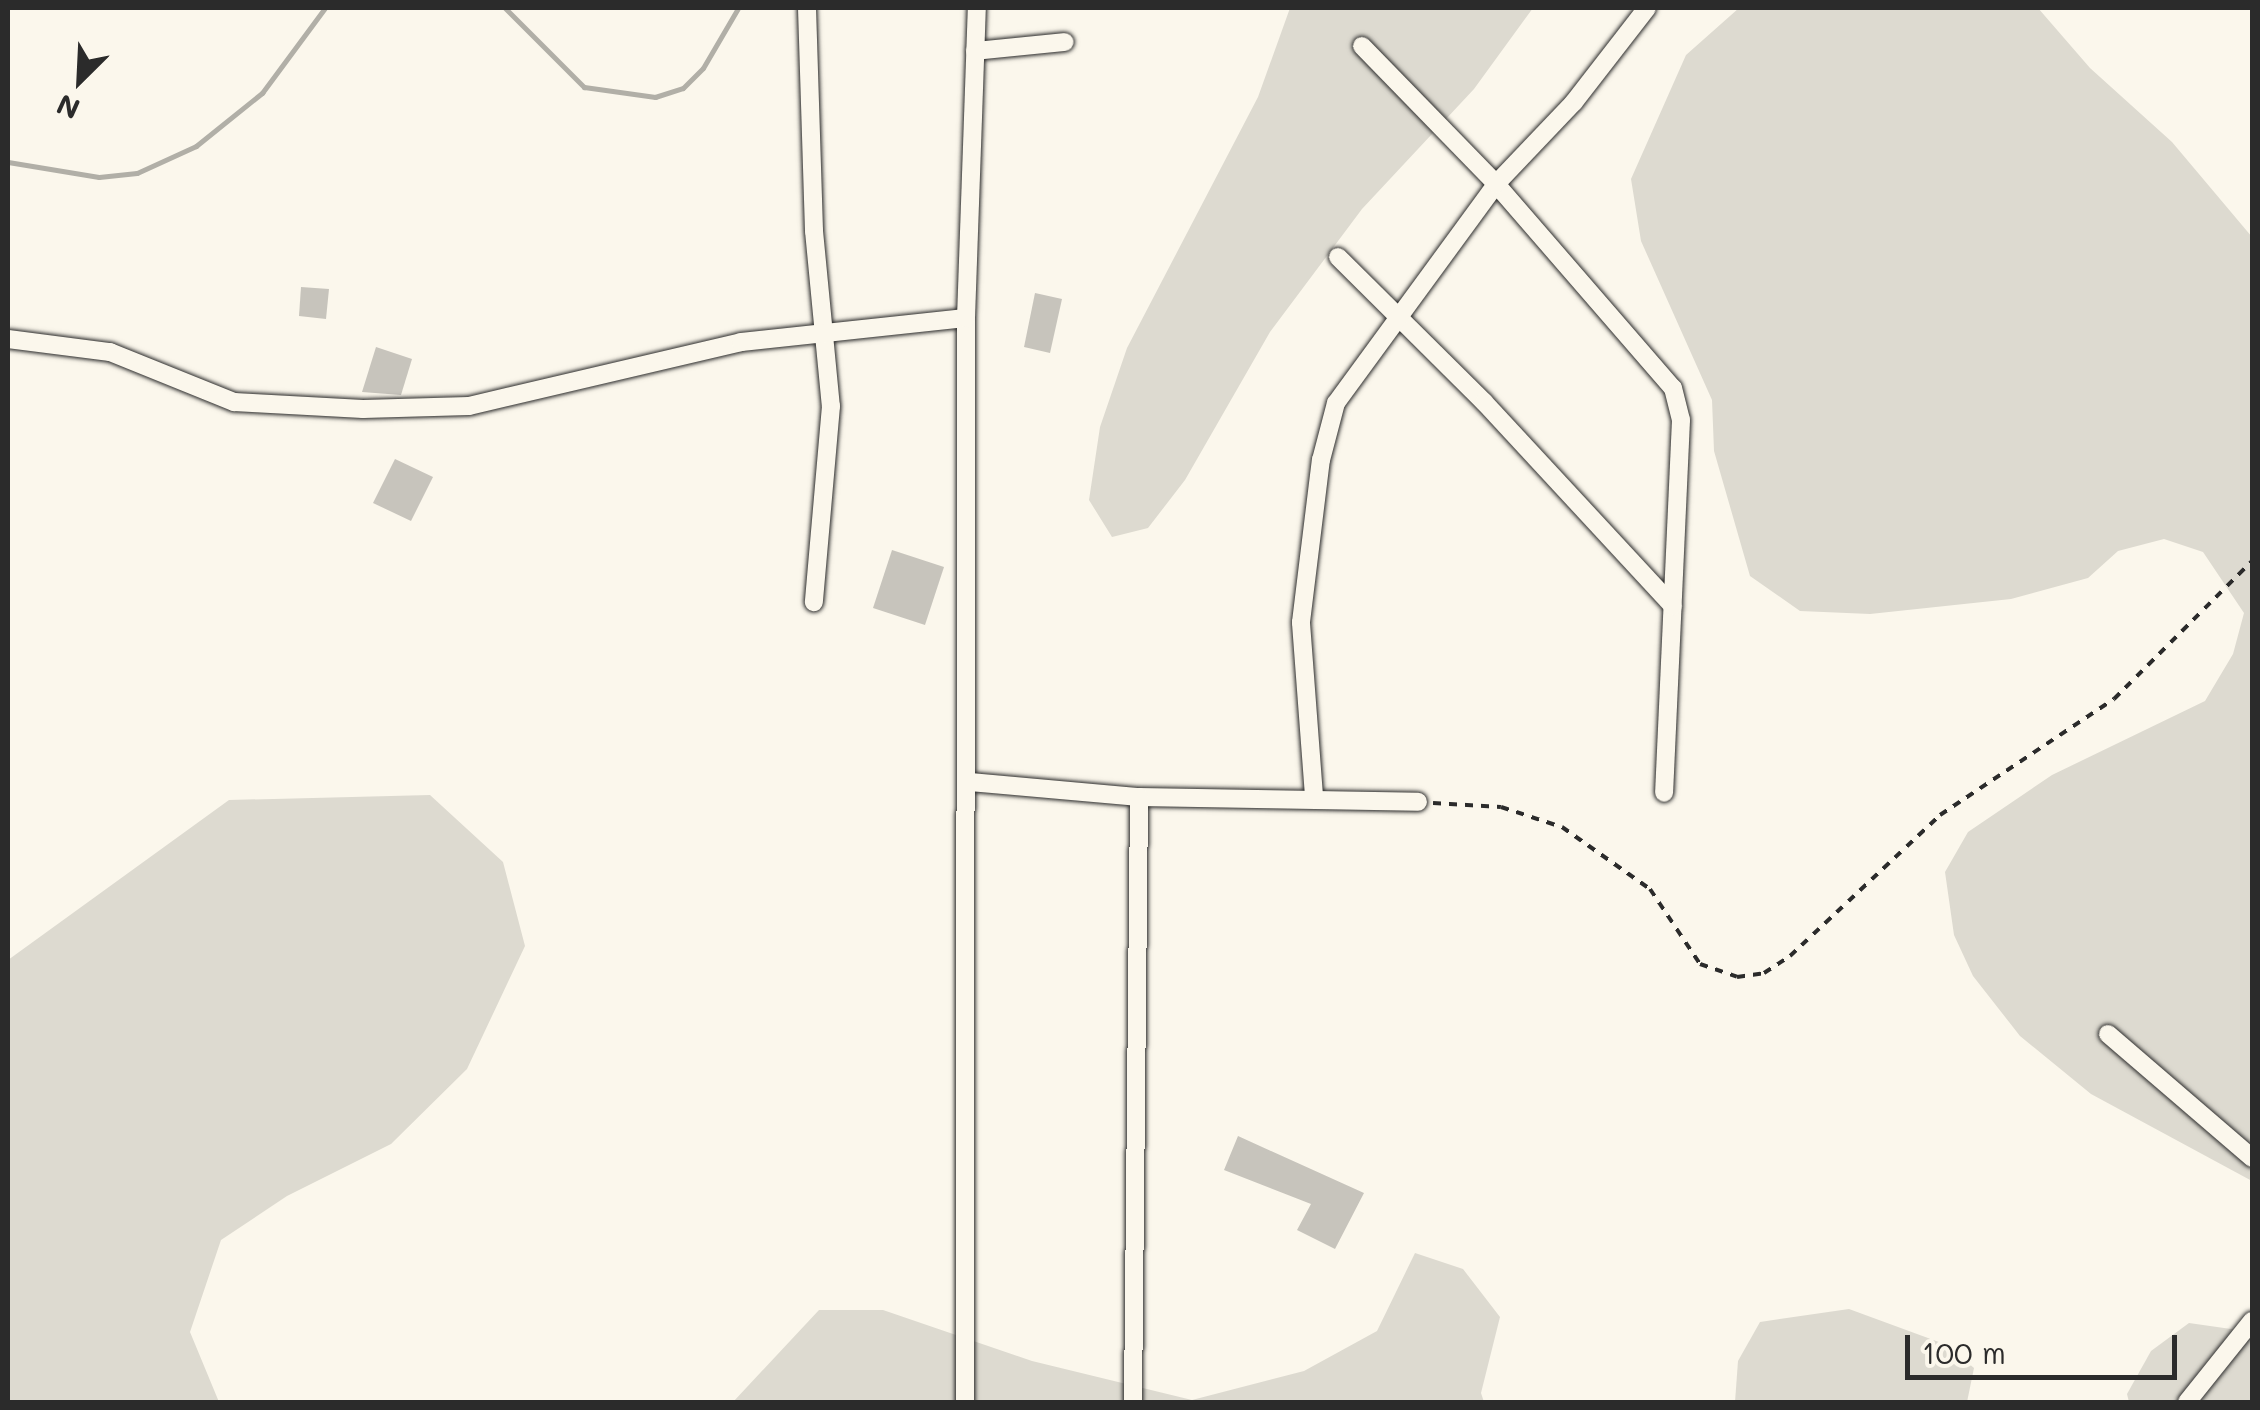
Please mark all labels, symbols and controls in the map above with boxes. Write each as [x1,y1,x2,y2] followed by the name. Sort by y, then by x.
[30,30,130,130] north arrow
[51,87,85,128] text: N
[1910,1315,2182,1377] scale bar
[1922,1332,2006,1372] text: 100 m

